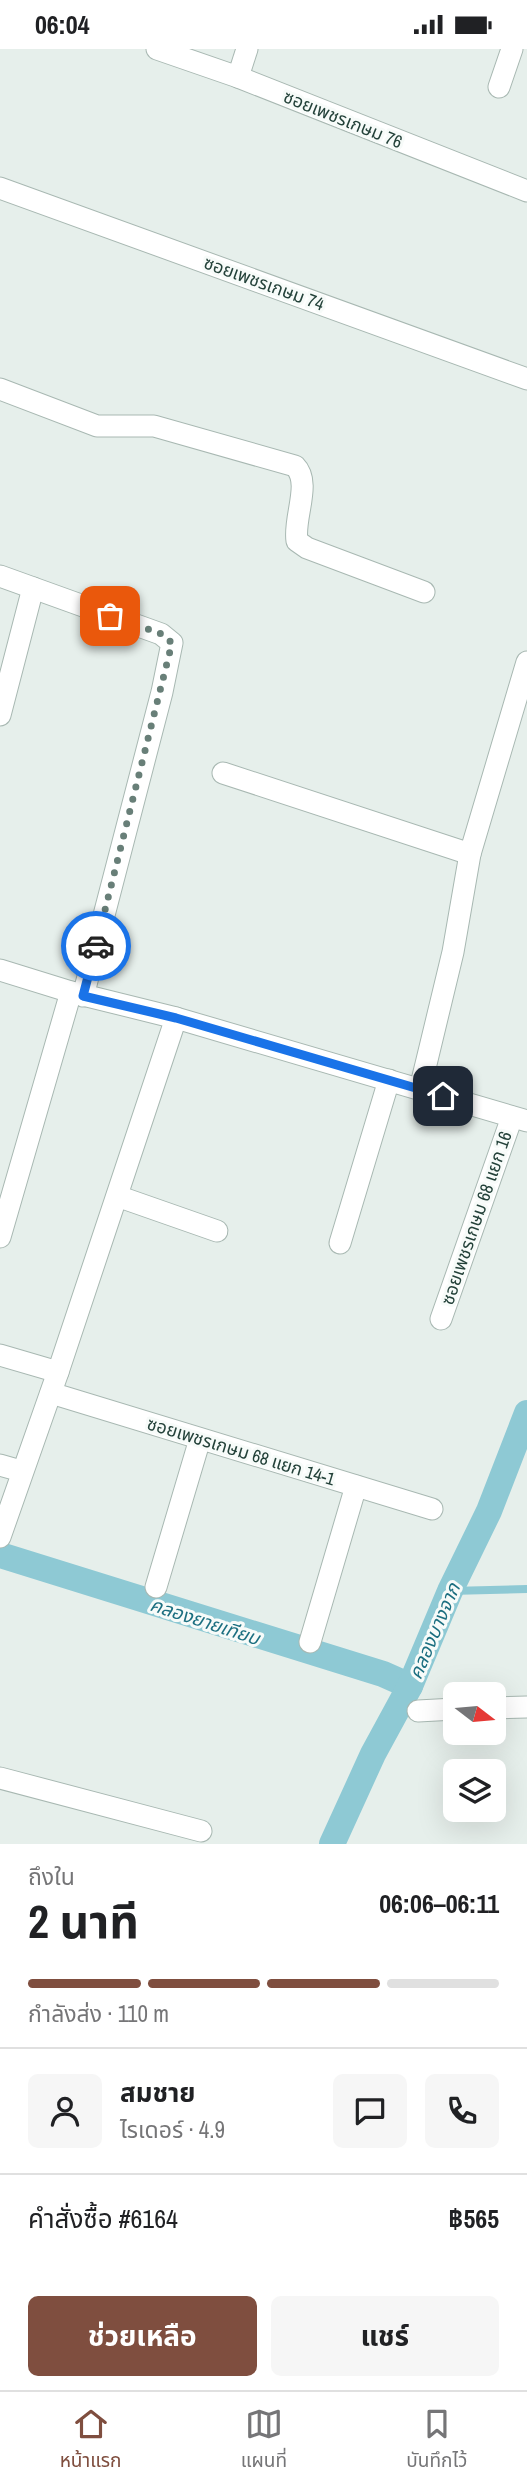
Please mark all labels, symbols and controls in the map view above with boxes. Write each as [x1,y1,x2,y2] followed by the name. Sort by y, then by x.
[35,7,90,42] text: 06:04
[280,84,406,154] street label: ซอยเพชรเกษม 76
[200,250,328,316] street label: ซอยเพชรเกษม 74
[80,586,140,646] pin
[91,597,129,635] icon: bag
[61,911,131,981] courier
[77,927,115,965] icon: car
[413,1066,473,1126] pin
[424,1077,462,1115] icon: home
[435,1128,517,1308] street label: ซอยเพชรเกษม 68 แยก 16
[144,1410,339,1492] street label: ซอยเพชรเกษม 68 แยก 14-1
[402,1578,466,1683] water label: คลองบางจาก
[147,1591,265,1651] water label: คลองยายเทียบ
[443,1682,506,1745] north arrow
[443,1682,506,1822] map controls
[443,1759,506,1822] button: layers
[28,1861,75,1892] text: ถึงใน
[379,1886,499,1921] text: 06:06–06:11
[28,1890,139,1952] text: 2 นาที
[28,1998,169,2029] text: กำลังส่ง · 110 m
[28,2074,102,2148] button: person
[333,2074,407,2148] button: chat
[425,2074,499,2148] button: phone
[120,2075,196,2110] text: สมชาย
[120,2114,225,2145] text: ไรเดอร์ · 4.9
[28,2201,178,2236] text: คำสั่งซื้อ #6164
[448,2201,499,2236] text: ฿565
[28,2296,257,2376] button: ช่วยเหลือ
[271,2296,499,2376] button: แชร์
[60,2405,121,2476] tab: หน้าแรก
[241,2405,287,2476] tab: แผนที่
[406,2405,467,2476] tab: บันทึกไว้

